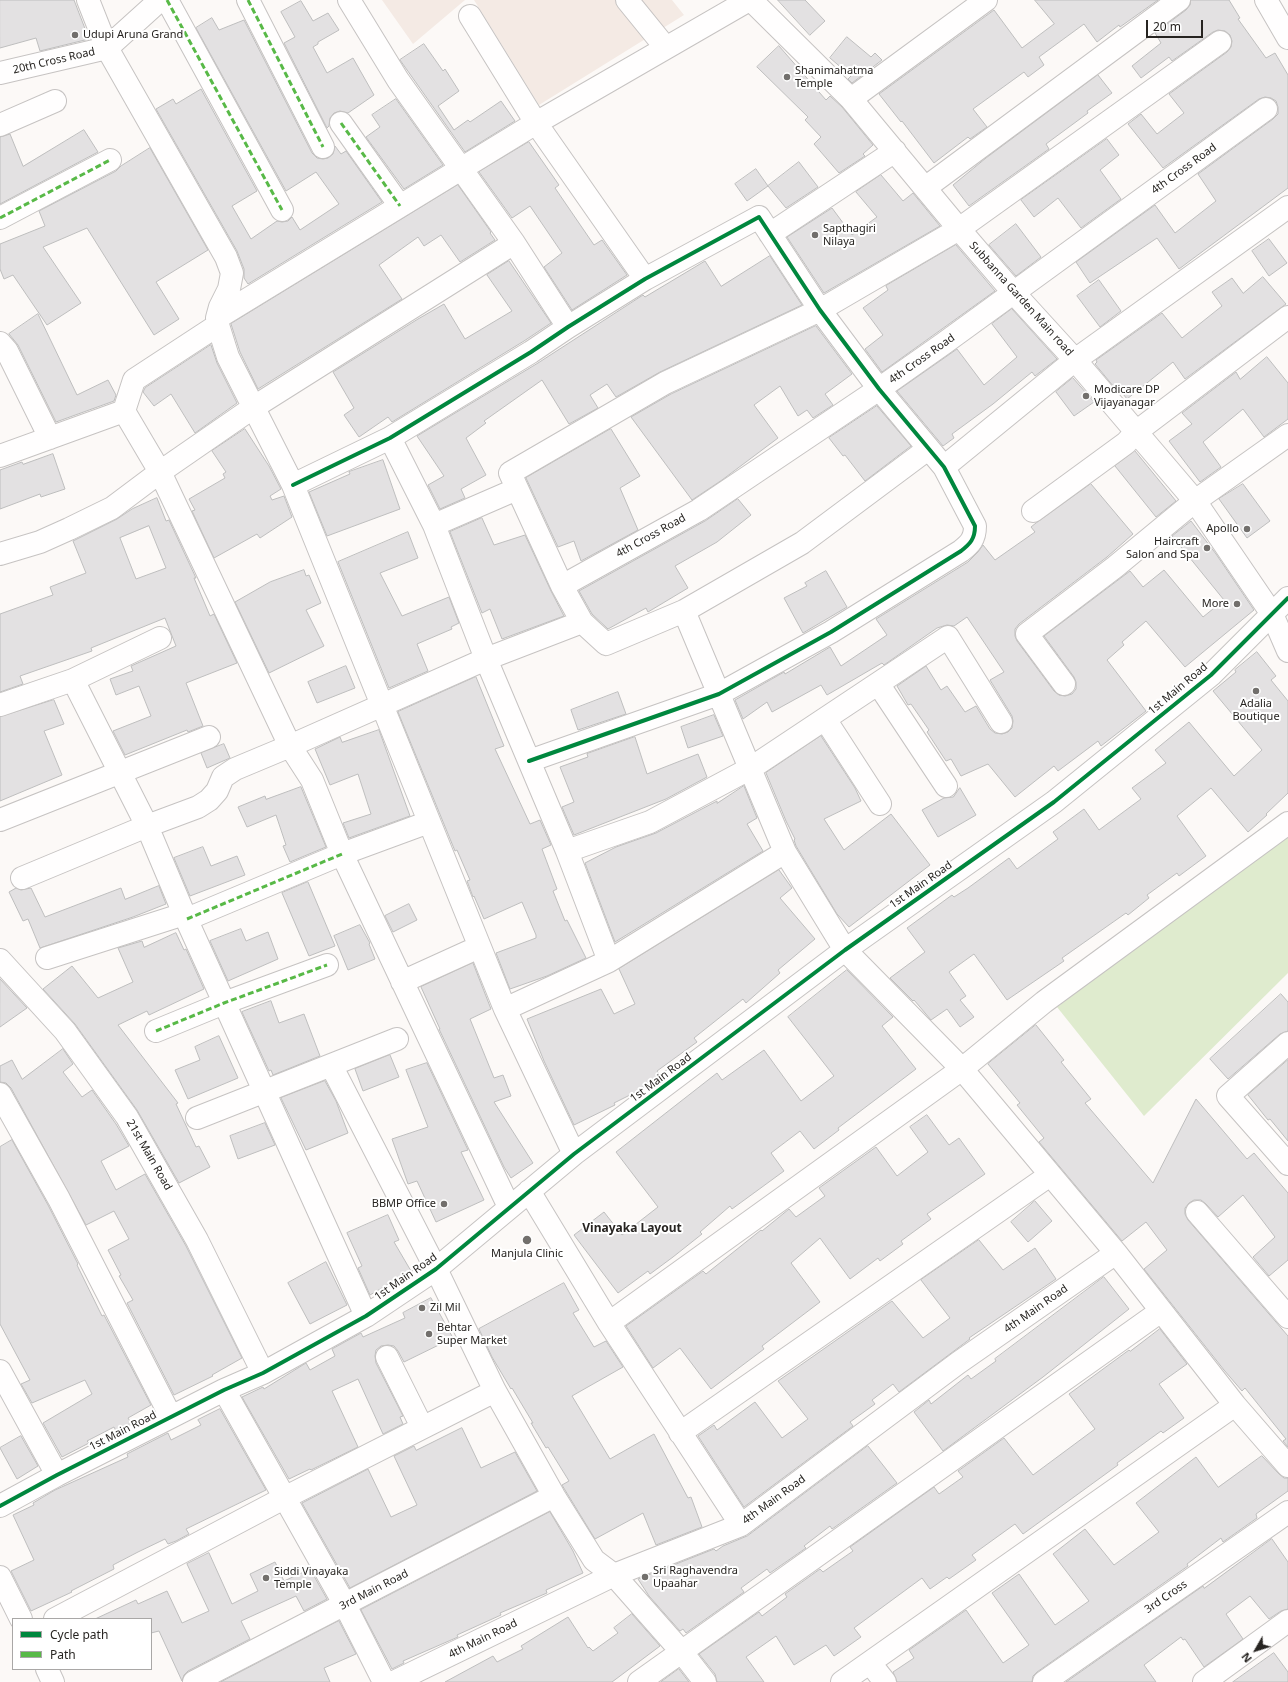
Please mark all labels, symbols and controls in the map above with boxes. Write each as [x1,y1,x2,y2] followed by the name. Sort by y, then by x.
[1148,12,1205,38] scale bar
[1153,18,1181,35] text: 20 m
[83,28,183,42] place label: Udupi Aruna Grand
[70,30,80,40] marker: Udupi Aruna Grand
[12,45,96,77] street label: 20th Cross Road
[795,64,873,90] place label: Shanimahatma Temple
[782,72,792,82] marker: Shanimahatma Temple
[1149,141,1219,197] street label: 4th Cross Road
[823,222,876,248] place label: Sapthagiri Nilaya
[810,230,820,240] marker: Sapthagiri Nilaya
[966,239,1076,359] street label: Subbanna Garden Main road
[886,331,958,387] street label: 4th Cross Road
[1094,383,1160,409] place label: Modicare DP Vijayanagar
[1081,391,1091,401] marker: Modicare DP Vijayanagar
[614,511,688,561] street label: 4th Cross Road
[1206,522,1239,536] place label: Apollo
[1242,524,1252,534] marker: Apollo
[1126,535,1199,561] place label: Haircraft Salon and Spa
[1202,543,1212,553] marker: Haircraft Salon and Spa
[1202,597,1229,611] place label: More
[1232,599,1242,609] marker: More
[1146,660,1210,718] street label: 1st Main Road
[1251,686,1261,696] marker: Adalia Boutique
[1232,697,1280,723] place label: Adalia Boutique
[887,859,955,911] street label: 1st Main Road
[628,1051,694,1105] street label: 1st Main Road
[123,1117,175,1193] street label: 21st Main Road
[372,1197,436,1211] place label: BBMP Office
[439,1199,449,1209] marker: BBMP Office
[582,1222,682,1236] district label: Vinayaka Layout
[521,1234,533,1246] marker: Manjula Clinic
[491,1247,563,1261] place label: Manjula Clinic
[372,1251,440,1303] street label: 1st Main Road
[1001,1282,1071,1336] street label: 4th Main Road
[430,1301,460,1315] place label: Zil Mil
[417,1303,427,1313] marker: Zil Mil
[437,1321,507,1347] place label: Behtar Super Market
[424,1329,434,1339] marker: Behtar Super Market
[87,1408,159,1454] street label: 1st Main Road
[740,1473,808,1527] street label: 4th Main Road
[653,1564,738,1590] place label: Sri Raghavendra Upaahar
[274,1565,348,1591] place label: Siddi Vinayaka Temple
[337,1567,411,1613] street label: 3rd Main Road
[640,1572,650,1582] marker: Sri Raghavendra Upaahar
[261,1573,271,1583] marker: Siddi Vinayaka Temple
[1142,1578,1190,1616] street label: 3rd Cross
[446,1617,520,1661] street label: 4th Main Road
[12,1618,152,1670] legend
[50,1626,108,1643] text: Cycle path
[1236,1630,1276,1670] north arrow
[50,1646,76,1663] text: Path
[1238,1650,1255,1666] text: N

